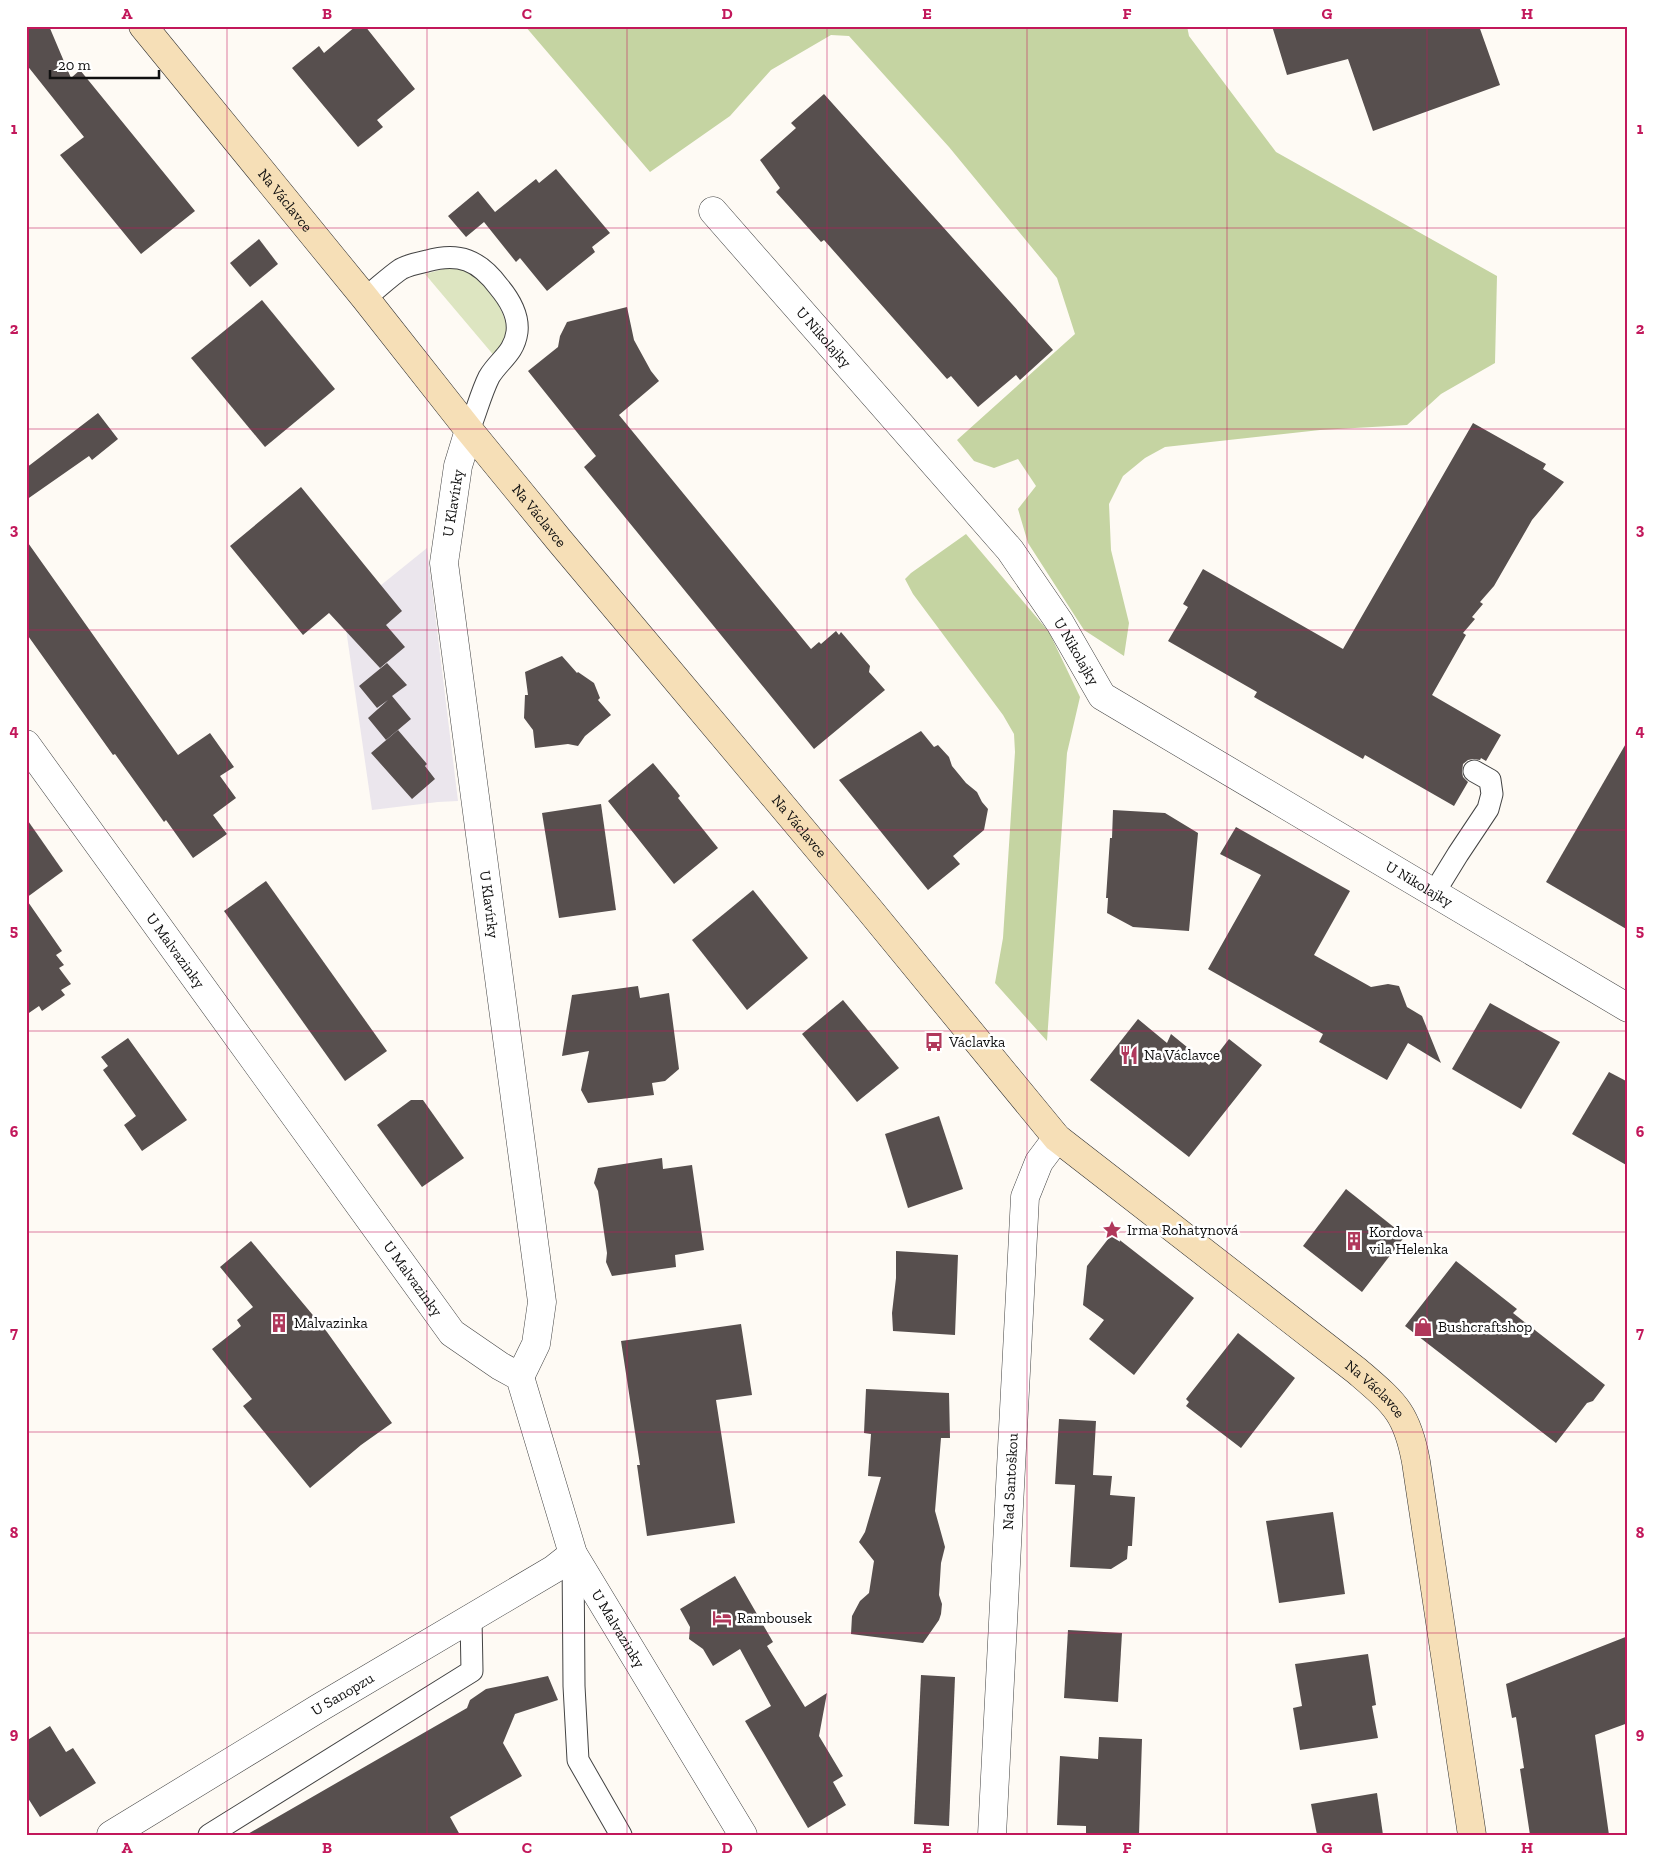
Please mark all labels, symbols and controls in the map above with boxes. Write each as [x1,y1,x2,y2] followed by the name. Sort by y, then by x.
[122,4,133,23] text: A
[322,4,332,23] text: B
[522,4,532,23] text: C
[721,4,733,23] text: D
[922,4,932,23] text: E
[1122,4,1132,23] text: F
[1322,4,1333,23] text: G
[1521,4,1533,23] text: H
[50,48,159,80] scale bar
[58,56,91,74] text: 20 m
[11,119,18,138] text: 1
[1637,119,1644,138] text: 1
[254,165,316,236] street label: Na Václavce
[792,303,855,372] street label: U Nikolajky
[10,319,19,338] text: 2
[1636,319,1645,338] text: 2
[439,468,467,538] street label: U Klavírky
[508,481,570,551] street label: Na Václavce
[10,520,19,539] text: 3
[1636,520,1645,539] text: 3
[1050,614,1103,689] street label: U Nikolajky
[9,721,19,740] text: 4
[1635,721,1645,740] text: 4
[768,791,831,861] street label: Na Václavce
[1382,857,1456,911] street label: U Nikolajky
[476,869,503,940] street label: U Klavírky
[142,909,209,992] street label: U Malvazinky
[10,921,18,940] text: 5
[1636,921,1644,940] text: 5
[923,1031,945,1053] bus stop icon: Václavka
[948,1033,1005,1051] place label: Václavka
[1118,1044,1140,1066] restaurant icon: Na Václavce
[1144,1046,1220,1064] place label: Na Václavce
[10,1122,19,1141] text: 6
[1636,1122,1645,1141] text: 6
[1101,1219,1123,1241] place icon: Irma Rohatynová
[1127,1221,1238,1239] place label: Irma Rohatynová
[1369,1223,1448,1258] place label: Kordova vila Helenka
[1343,1230,1365,1252] building icon: Kordova vila Helenka
[380,1238,446,1320] street label: U Malvazinky
[268,1312,290,1334] building icon: Malvazinka
[294,1314,368,1332] place label: Malvazinka
[1412,1316,1434,1338] shop icon: Bushcraftshop
[1438,1318,1532,1336] place label: Bushcraftshop
[10,1323,18,1342] text: 7
[1636,1323,1644,1342] text: 7
[1342,1356,1409,1421] street label: Na Václavce
[999,1432,1022,1530] street label: Nad Santoškou
[10,1523,19,1542] text: 8
[1636,1523,1645,1542] text: 8
[588,1586,649,1671] street label: U Malvazinky
[711,1607,733,1629] hotel icon: Rambousek
[737,1609,812,1627] place label: Rambousek
[308,1668,377,1720] street label: U Sanopzu
[10,1724,19,1743] text: 9
[1636,1724,1645,1743] text: 9
[122,1838,133,1857] text: A
[322,1838,332,1857] text: B
[522,1838,532,1857] text: C
[721,1838,733,1857] text: D
[922,1838,932,1857] text: E
[1122,1838,1132,1857] text: F
[1322,1838,1333,1857] text: G
[1521,1838,1533,1857] text: H

